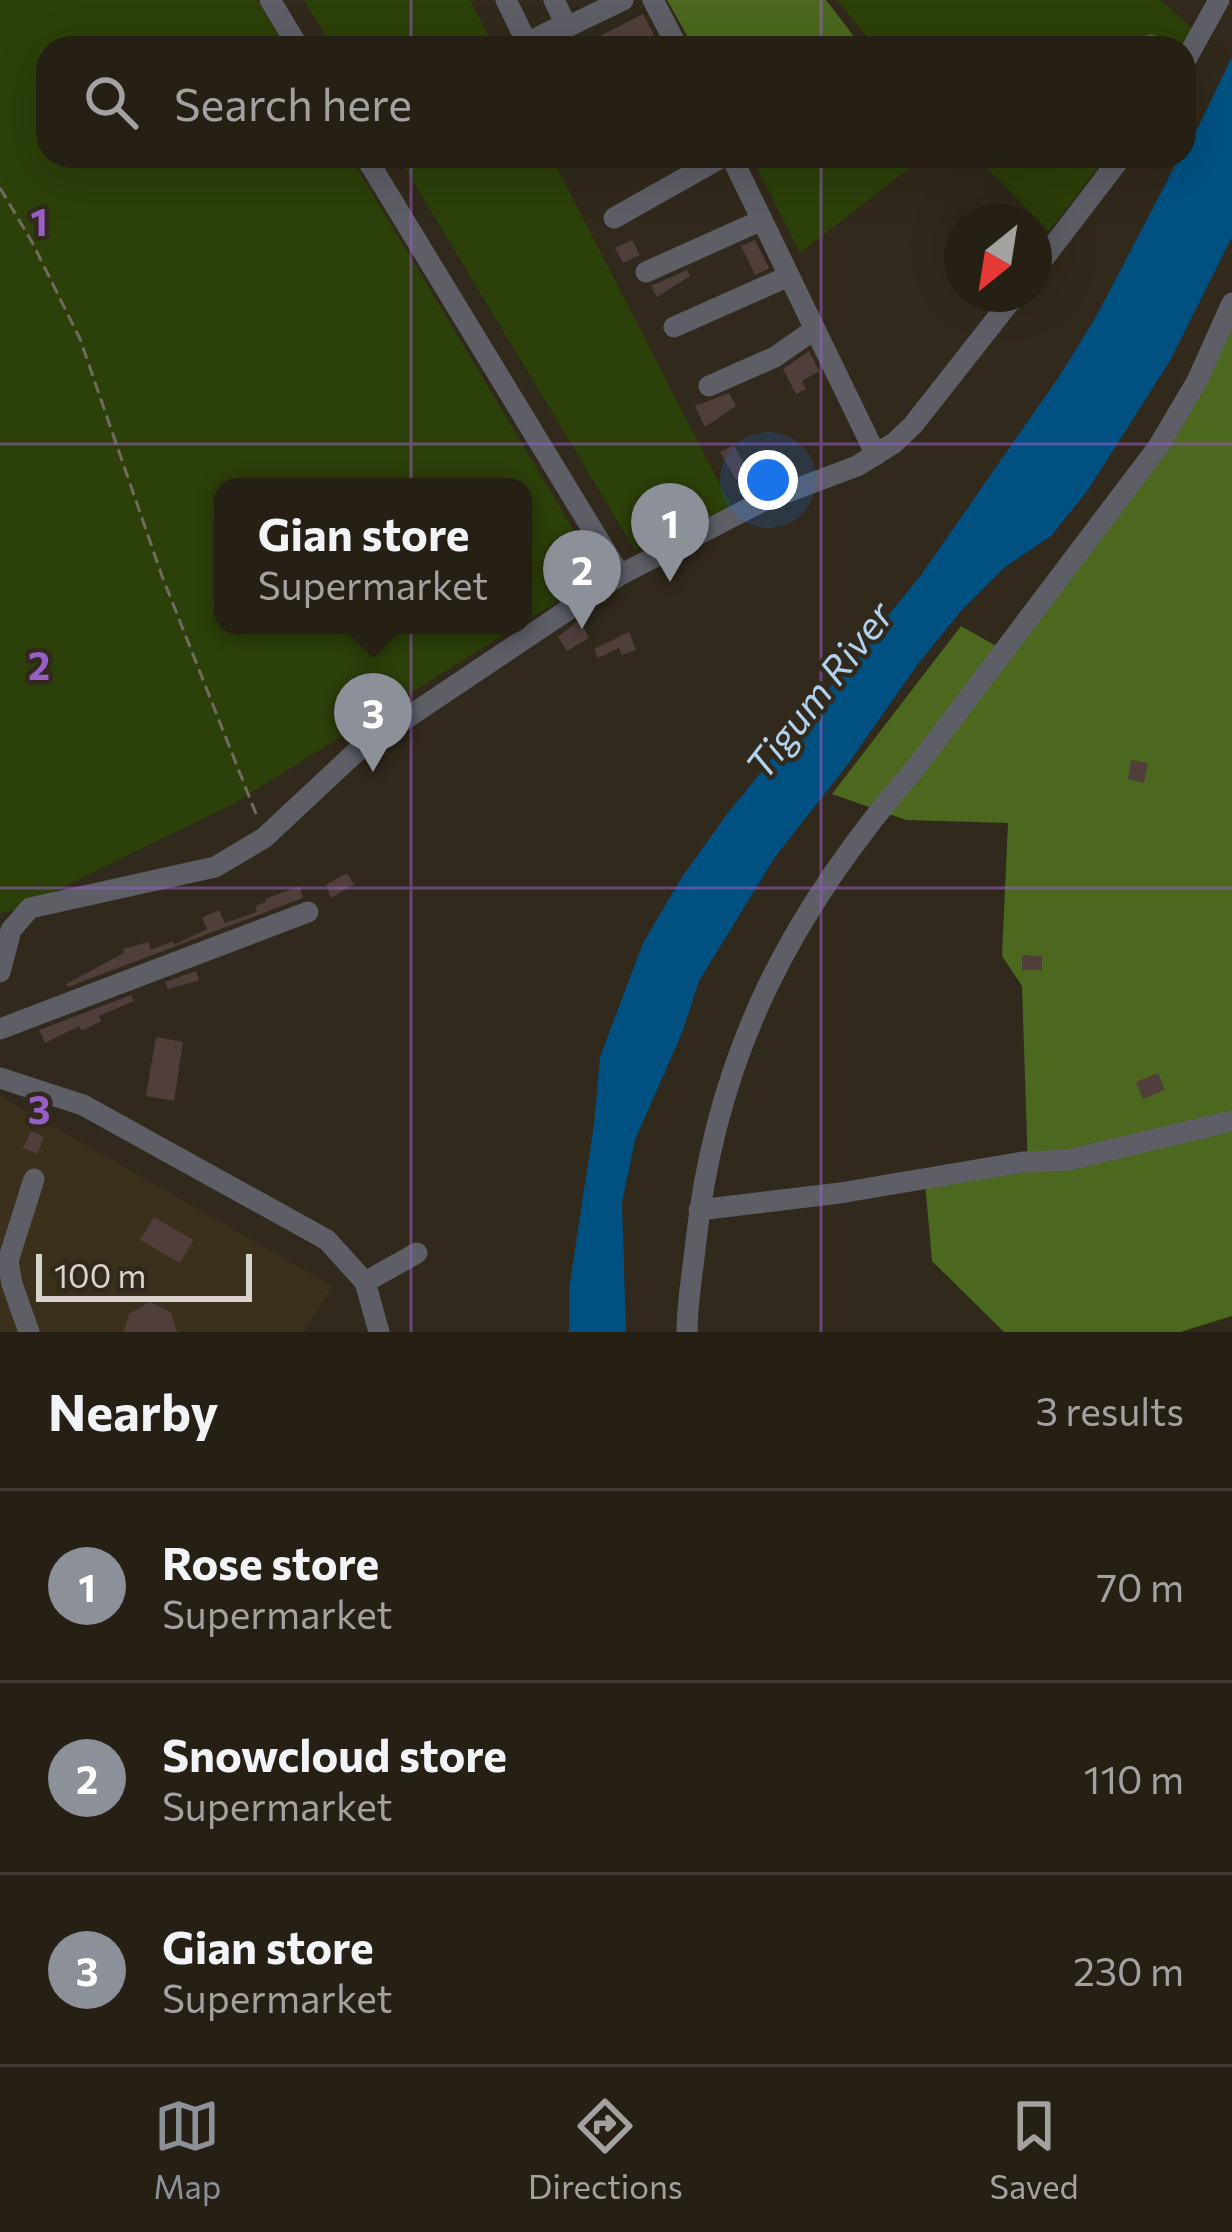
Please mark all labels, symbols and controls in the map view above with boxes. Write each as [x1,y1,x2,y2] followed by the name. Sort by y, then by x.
[36,36,1196,168] search box
[78,69,144,135] icon: search
[174,75,412,130] text: Search here
[30,196,48,244] text: 1
[944,204,1052,312] north arrow
[738,450,798,510] your location
[214,478,532,634] popup
[631,483,709,582] pin: 1
[258,505,470,560] text: Gian store
[543,530,621,629] pin: 2
[258,560,488,608] text: Supermarket
[734,590,903,787] water label: Tigum River
[28,640,50,688] text: 2
[334,673,412,772] pin: 3
[28,1084,50,1132] text: 3
[36,1248,252,1301] scale bar
[54,1254,146,1295] text: 100 m
[48,1379,218,1442] text: Nearby
[1036,1386,1184,1434] text: 3 results
[162,1534,379,1589] text: Rose store
[78,1562,96,1610] text: 1
[1097,1562,1184,1610] text: 70 m
[162,1589,392,1637] text: Supermarket
[162,1726,507,1781] text: Snowcloud store
[76,1754,98,1802] text: 2
[1084,1754,1184,1802] text: 110 m
[162,1781,392,1829] text: Supermarket
[162,1918,374,1973] text: Gian store
[76,1946,98,1994] text: 3
[1073,1946,1184,1994] text: 230 m
[162,1973,392,2021] text: Supermarket
[153,2093,221,2206] tab: Map
[528,2093,683,2206] tab: Directions
[990,2093,1079,2206] tab: Saved

